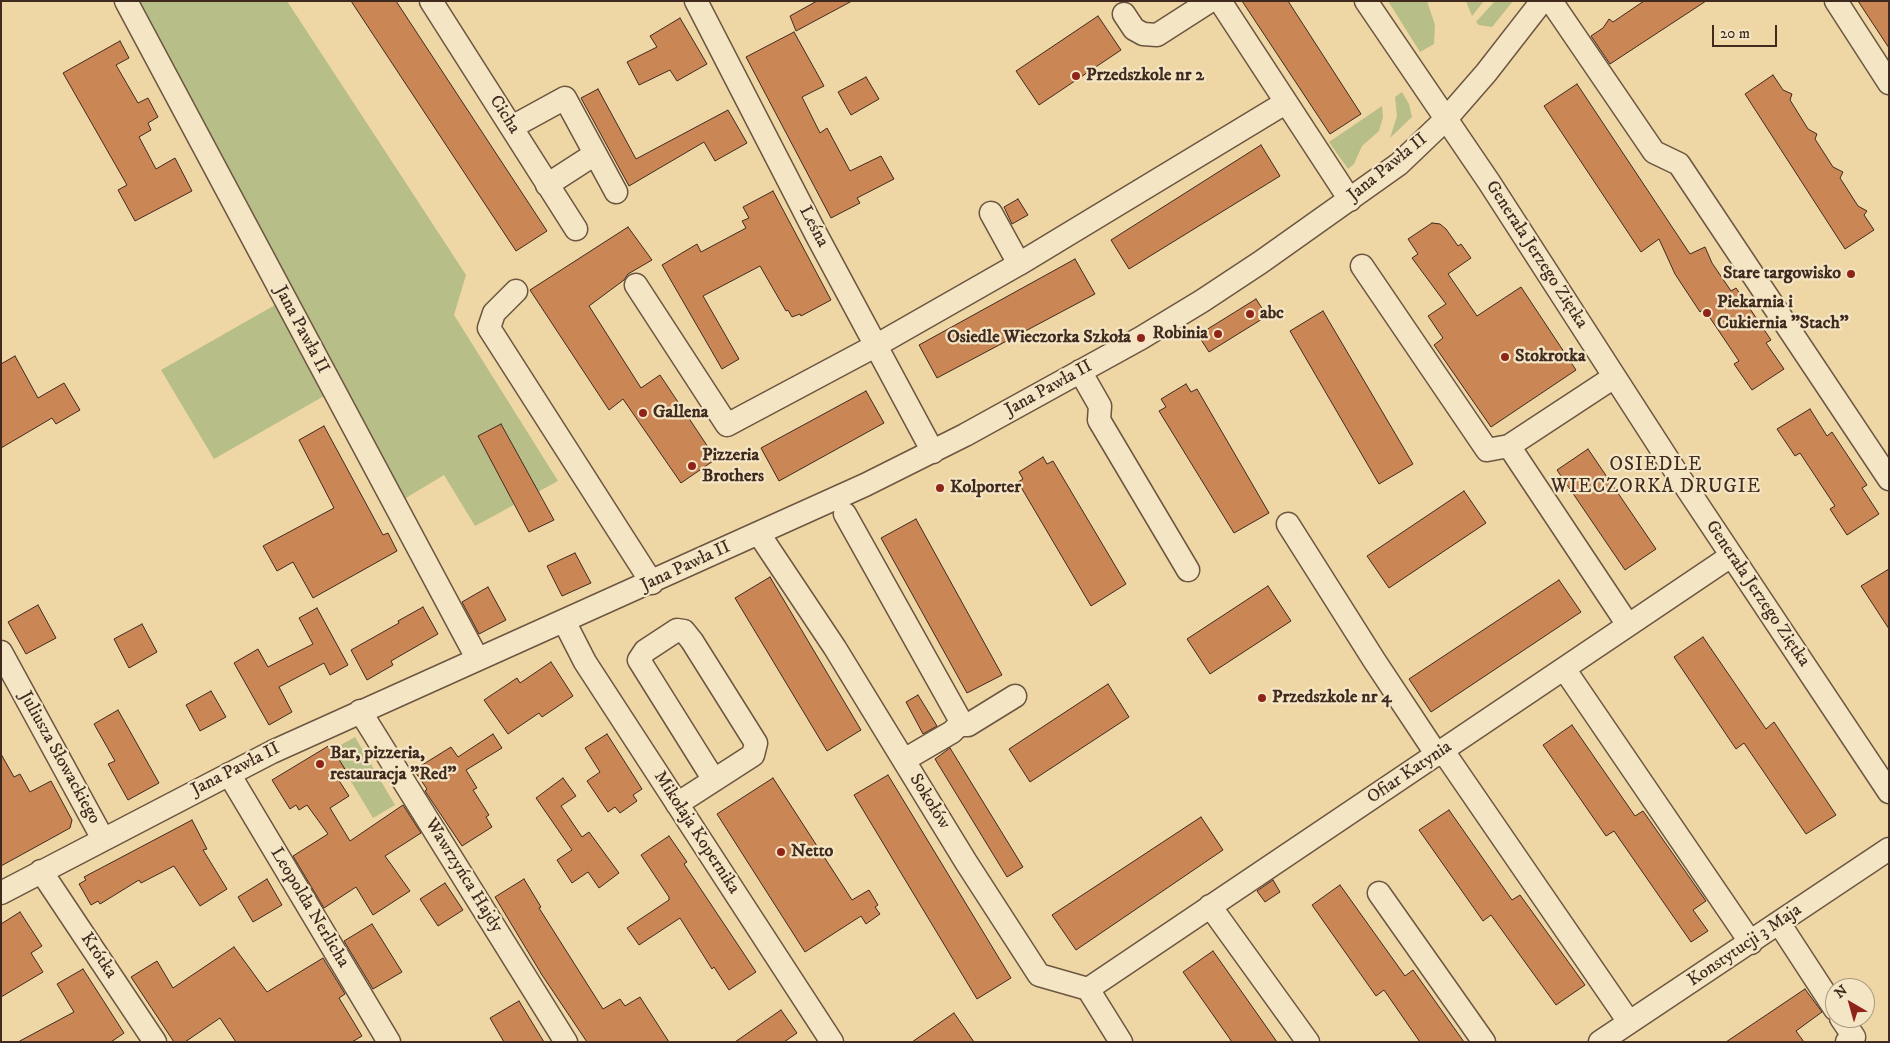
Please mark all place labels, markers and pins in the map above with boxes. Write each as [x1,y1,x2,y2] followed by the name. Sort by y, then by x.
[1086,65,1204,87] place label: Przedszkole nr 2
[1070,70,1082,82] marker: Przedszkole nr 2
[1723,263,1841,285] place label: Stare targowisko
[1845,268,1857,280] marker: Stare targowisko
[1717,292,1849,334] place label: Piekarnia i Cukiernia "Stach"
[1260,303,1284,325] place label: abc
[1701,307,1713,319] marker: Piekarnia i Cukiernia "Stach"
[1244,308,1256,320] marker: abc
[1153,323,1208,345] place label: Robinia
[947,327,1131,349] place label: Osiedle Wieczorka Szkoła
[1212,328,1224,340] marker: Robinia
[1135,332,1147,344] marker: Osiedle Wieczorka Szkoła
[1515,346,1586,368] place label: Stokrotka
[1499,351,1511,363] marker: Stokrotka
[653,402,708,424] place label: Gallena
[637,407,649,419] marker: Gallena
[702,445,764,488] place label: Pizzeria Brothers
[686,460,698,472] marker: Pizzeria Brothers
[950,477,1021,499] place label: Kolporter
[934,482,946,494] marker: Kolporter
[1272,687,1392,709] place label: Przedszkole nr 4
[1256,692,1268,704] marker: Przedszkole nr 4
[330,743,456,786] place label: Bar, pizzeria, restauracja "Red"
[314,758,326,770] marker: Bar, pizzeria, restauracja "Red"
[791,841,833,863] place label: Netto
[775,846,787,858] marker: Netto

